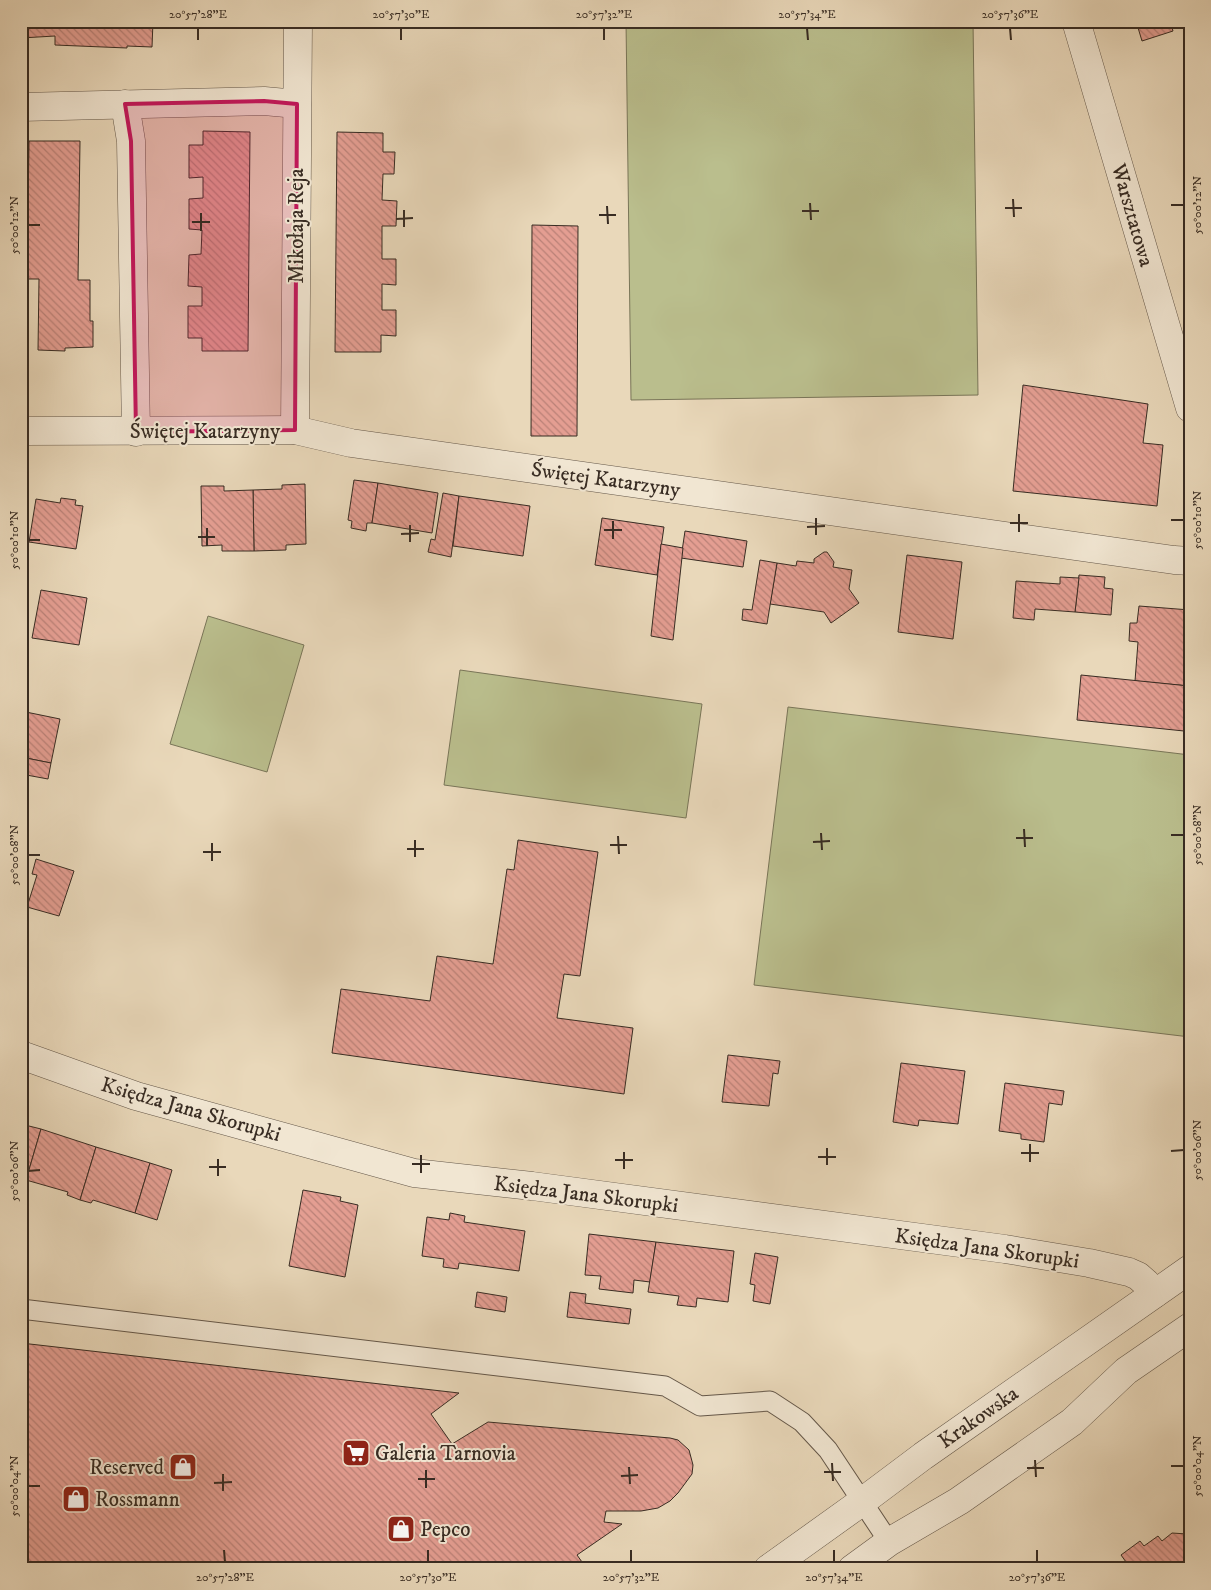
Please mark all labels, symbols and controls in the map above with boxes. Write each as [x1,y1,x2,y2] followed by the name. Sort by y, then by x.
[169,7,227,22] text: 20°57'28"E
[373,7,430,22] text: 20°57'30"E
[576,7,633,22] text: 20°57'32"E
[778,7,836,22] text: 20°57'34"E
[982,7,1039,22] text: 20°57'36"E
[1105,160,1159,270] street label: Warsztatowa
[284,168,310,284] street label: Mikołaja Reja
[1190,176,1205,234] text: 50°00'12"N
[7,196,22,254] text: 50°00'12"N
[130,417,281,445] street label: Świętej Katarzyny
[530,455,683,503] street label: Świętej Katarzyny
[1190,490,1205,549] text: 50°00'10"N
[7,510,22,569] text: 50°00'10"N
[1190,805,1205,865] text: 50°00'08"N
[7,825,22,885] text: 50°00'08"N
[98,1072,284,1148] street label: Księdza Jana Skorupki
[1190,1119,1205,1180] text: 50°00'06"N
[7,1140,22,1201] text: 50°00'06"N
[492,1171,680,1219] street label: Księdza Jana Skorupki
[893,1223,1081,1275] street label: Księdza Jana Skorupki
[934,1381,1024,1455] street label: Krakowska
[1190,1435,1205,1497] text: 50°00'04"N
[341,1438,371,1468] supermarket icon: Galeria Tarnovia
[375,1441,516,1467] place label: Galeria Tarnovia
[168,1452,198,1482] shop icon: Reserved
[7,1455,22,1517] text: 50°00'04"N
[89,1455,165,1481] place label: Reserved
[61,1484,91,1514] shop icon: Rossmann
[95,1487,180,1513] place label: Rossmann
[386,1514,416,1544] shop icon: Pepco
[420,1517,470,1543] place label: Pepco
[196,1570,254,1585] text: 20°57'28"E
[400,1570,457,1585] text: 20°57'30"E
[603,1570,660,1585] text: 20°57'32"E
[805,1570,863,1585] text: 20°57'34"E
[1009,1570,1066,1585] text: 20°57'36"E

